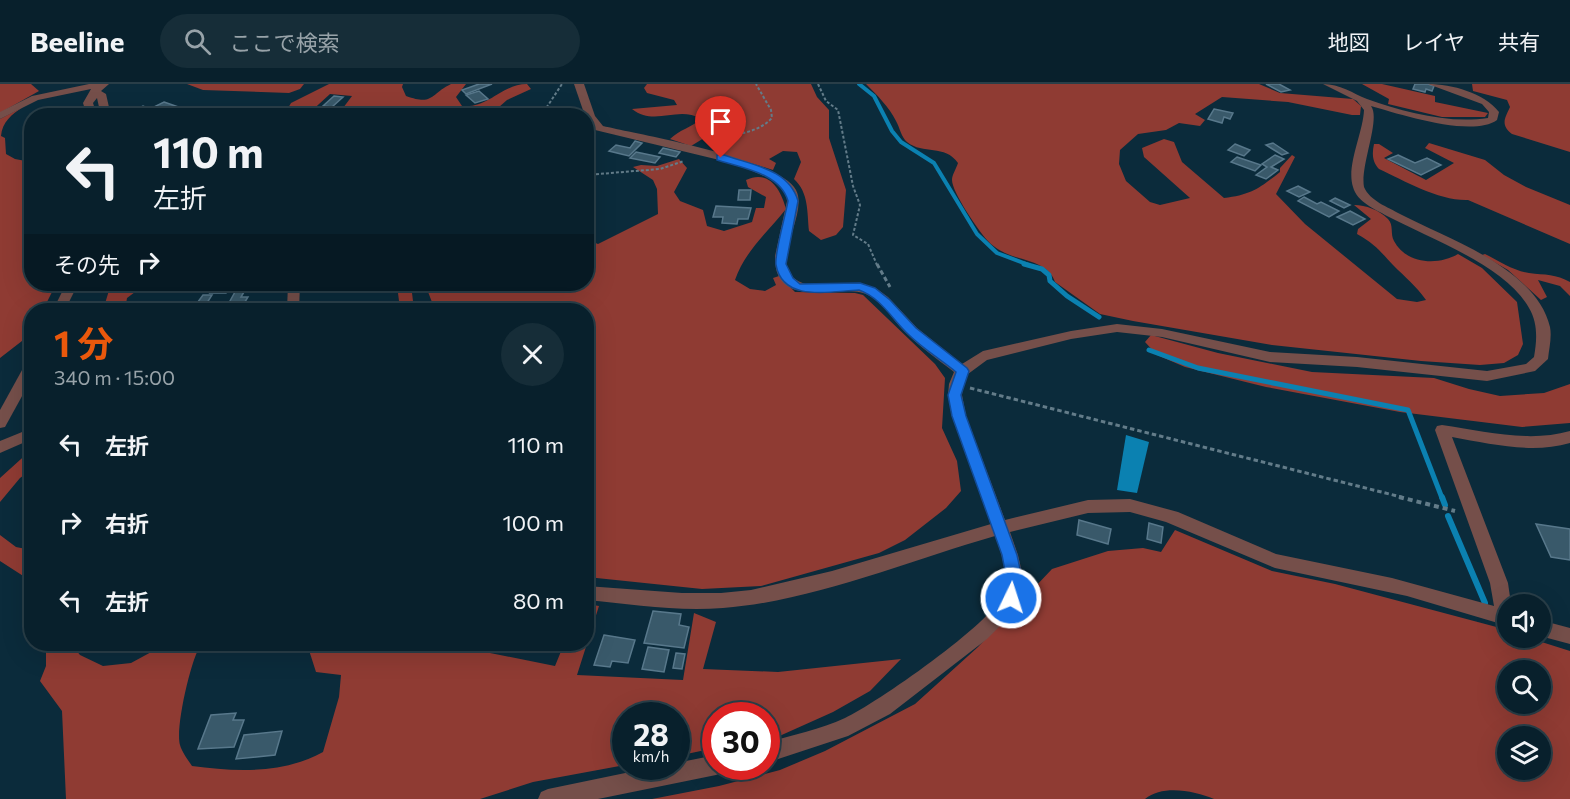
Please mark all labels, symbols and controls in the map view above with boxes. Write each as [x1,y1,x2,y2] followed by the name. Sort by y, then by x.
[160,14,580,68] search box
[30,24,124,58] text: Beeline
[181,25,214,58] icon: search
[229,29,339,56] text: ここで検索
[1328,29,1370,54] text: 地図
[1403,29,1465,54] text: レイヤ
[1498,29,1540,54] text: 共有
[695,96,746,158] pin
[704,105,737,138] icon: arrive
[153,125,264,177] text: 110 m
[54,132,132,210] icon: left
[153,181,207,214] text: 左折
[132,246,165,279] icon: right
[54,251,120,278] text: その先
[54,320,113,364] text: 1 分
[501,323,564,386] button: close
[54,365,175,389] text: 340 m · 15:00
[54,428,87,461] icon: left
[507,431,564,458] text: 110 m
[105,432,149,459] text: 左折
[54,506,87,539] icon: right
[502,509,564,536] text: 100 m
[105,510,149,537] text: 右折
[979,566,1043,630] position arrow
[54,584,87,617] icon: left
[513,587,564,614] text: 80 m
[105,588,149,615] text: 左折
[1497,594,1551,780] map controls
[1497,594,1551,648] button: sound
[1497,660,1551,714] button: search
[702,702,780,780] speed limit sign: 30
[633,715,669,752] text: 28
[1497,726,1551,780] button: layers
[633,747,669,765] text: km/h

